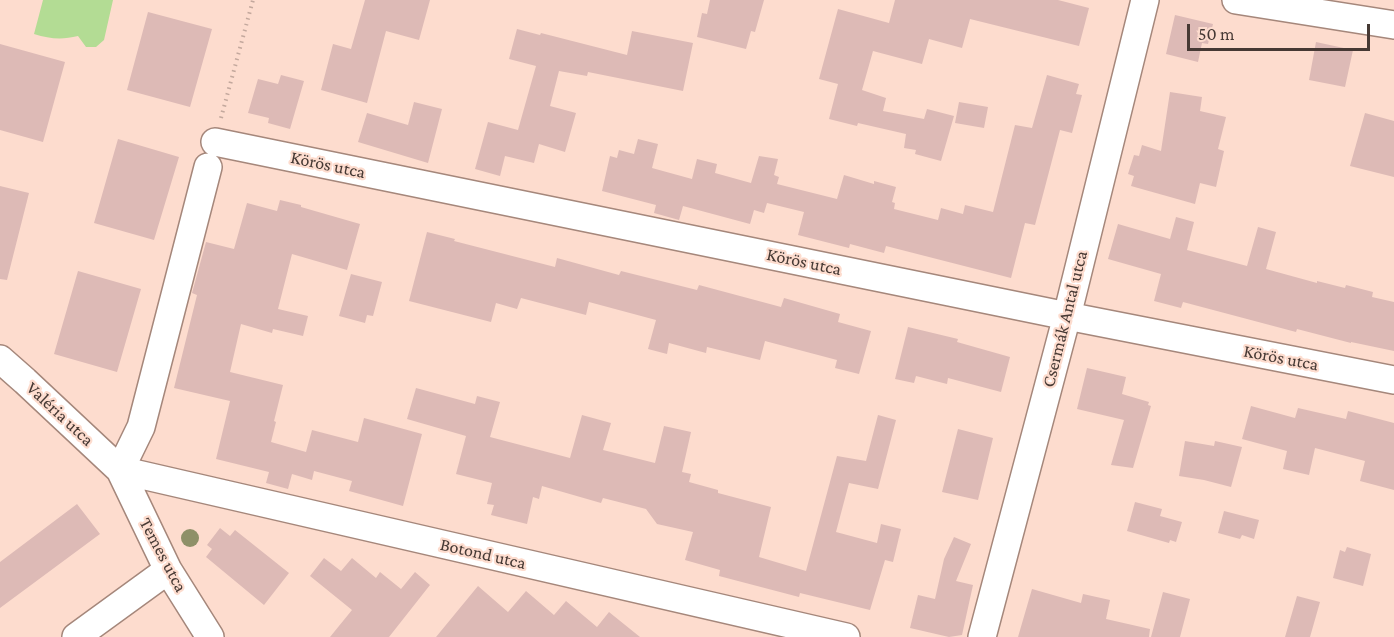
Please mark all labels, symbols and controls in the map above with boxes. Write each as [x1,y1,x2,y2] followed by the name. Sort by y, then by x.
[1190,12,1373,50] scale bar
[1198,24,1235,44] text: 50 m
[289,147,367,183] street label: Körös utca
[765,244,843,280] street label: Körös utca
[1038,248,1092,390] street label: Csermák Antal utca
[1242,340,1320,376] street label: Körös utca
[22,377,98,451] street label: Valéria utca
[134,514,192,596] street label: Temes utca
[438,534,528,574] street label: Botond utca

